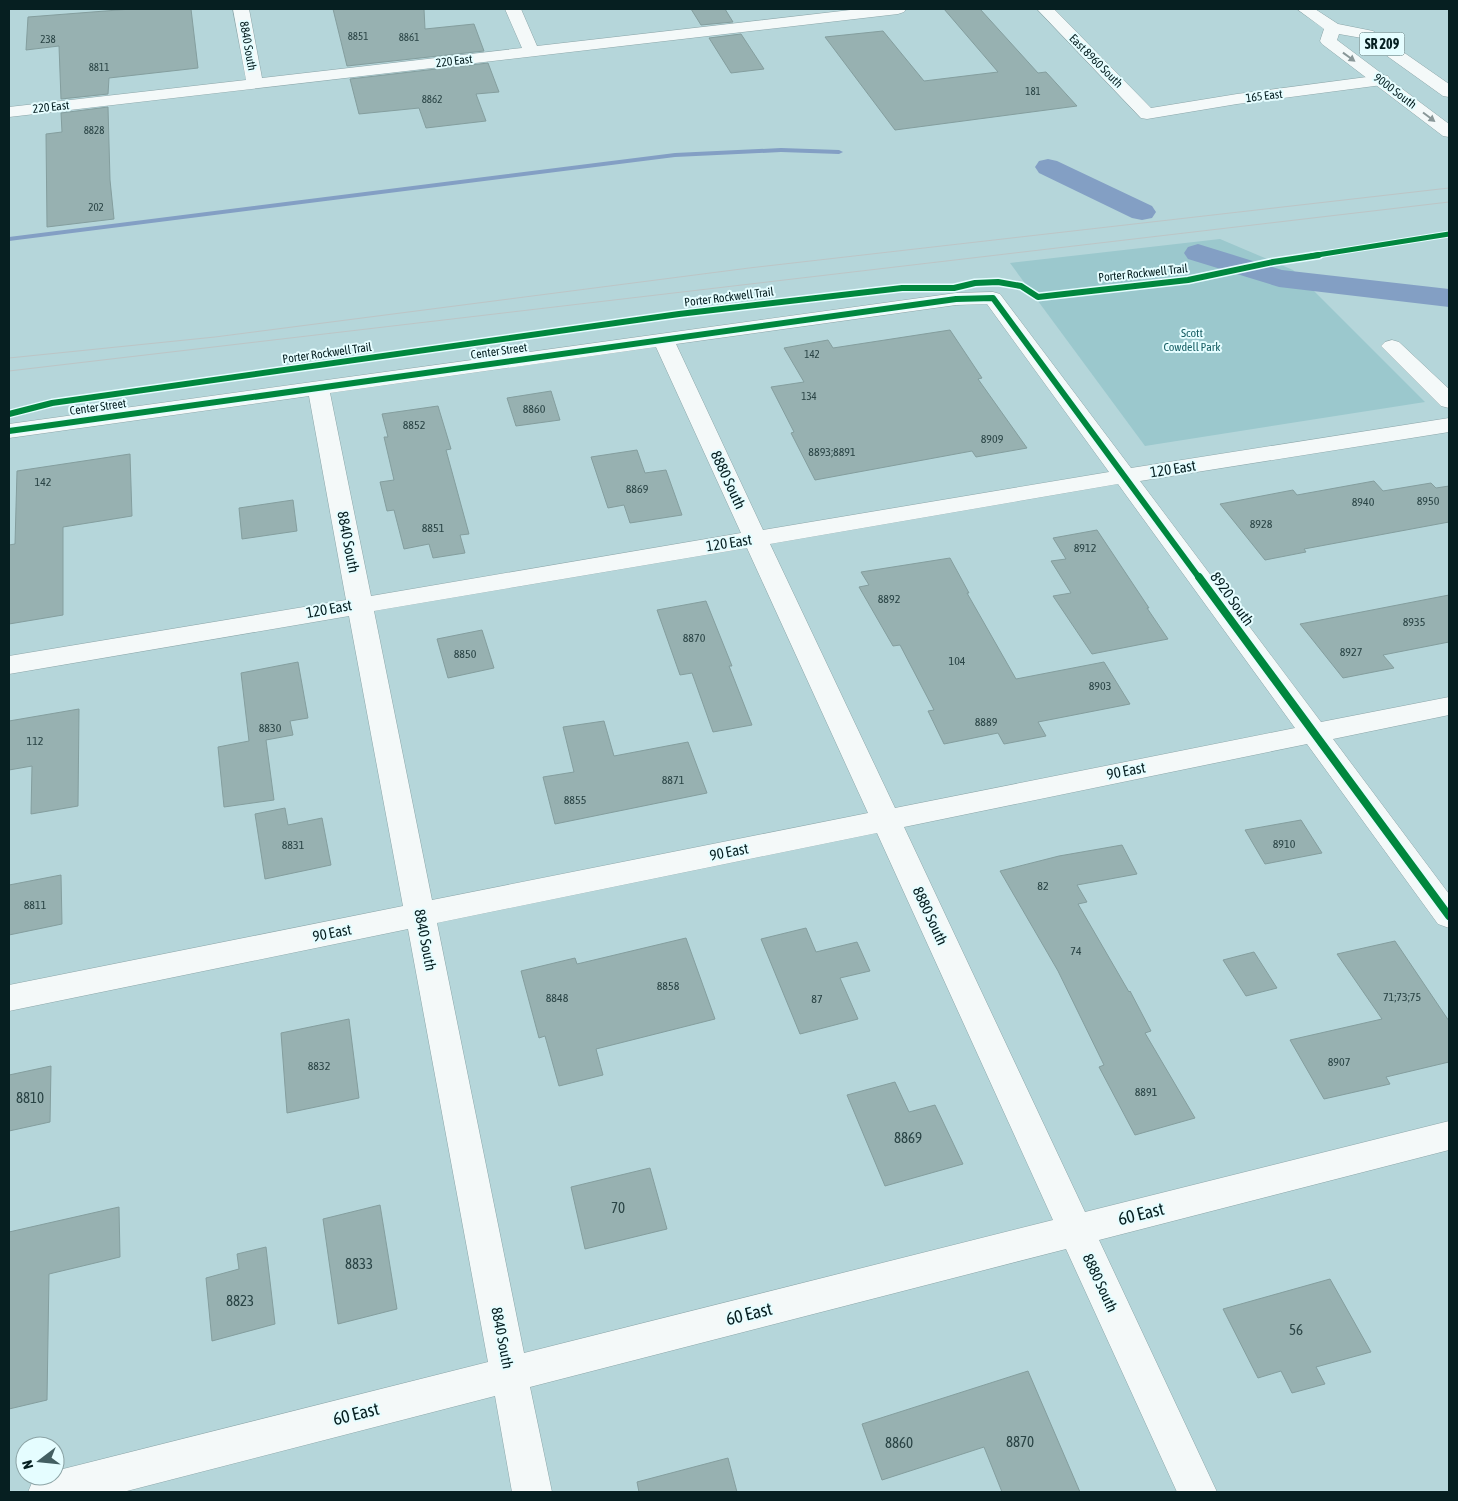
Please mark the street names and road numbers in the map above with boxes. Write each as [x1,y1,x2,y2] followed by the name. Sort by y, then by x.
[237,20,259,72] street label: 8840 South
[1066,31,1126,91] street label: East 8960 South
[1360,33,1404,56] road number: SR 209
[435,52,474,70] street label: 220 East
[1371,70,1419,112] street label: 9000 South
[1245,87,1284,105] street label: 165 East
[32,98,71,116] street label: 220 East
[1098,261,1189,285] street label: Porter Rockwell Trail
[683,284,775,309] street label: Porter Rockwell Trail
[281,340,373,366] street label: Porter Rockwell Trail
[470,340,529,362] street label: Center Street
[69,396,128,418] street label: Center Street
[708,448,749,512] street label: 8880 South
[1149,456,1197,481] street label: 120 East
[334,510,363,574] street label: 8840 South
[705,530,753,555] street label: 120 East
[1207,568,1258,629] street label: 8920 South
[305,596,353,621] street label: 120 East
[1105,758,1147,783] street label: 90 East
[708,839,750,864] street label: 90 East
[910,884,951,948] street label: 8880 South
[411,908,440,972] street label: 8840 South
[311,920,353,945] street label: 90 East
[1116,1198,1166,1229] street label: 60 East
[1080,1251,1121,1315] street label: 8880 South
[724,1298,774,1329] street label: 60 East
[488,1306,517,1370] street label: 8840 South
[331,1398,381,1429] street label: 60 East

